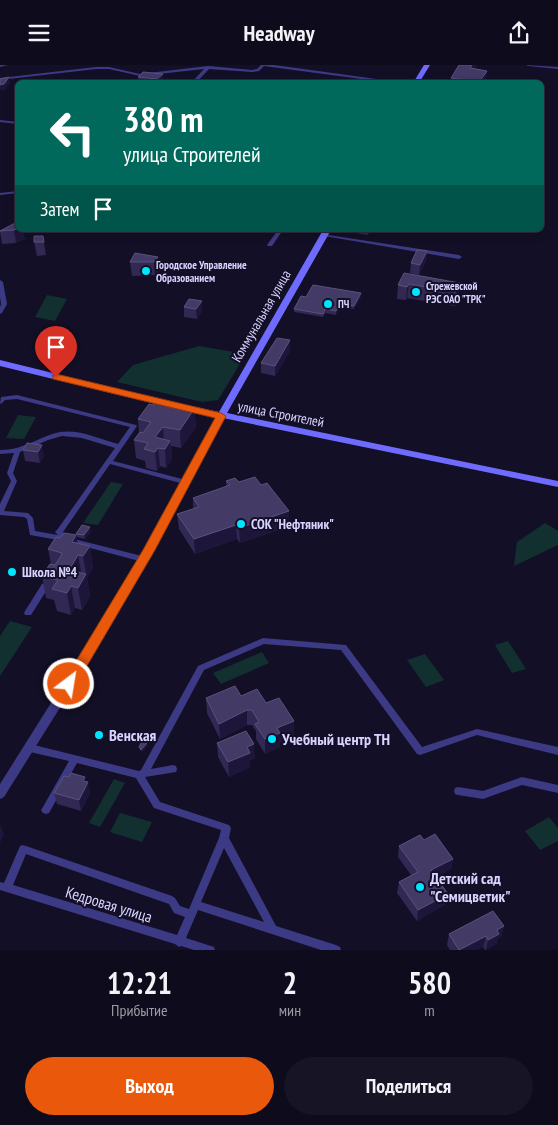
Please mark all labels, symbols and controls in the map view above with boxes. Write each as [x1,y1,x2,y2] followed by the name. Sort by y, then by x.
[25,19,53,47] icon: menu
[243,19,315,47] text: Headway
[505,19,533,47] icon: share
[123,96,204,142] text: 380 m
[40,100,105,165] icon: left
[123,140,261,168] text: улица Строителей
[89,195,117,223] icon: arrive
[40,197,79,221] text: Затем
[156,258,247,285] place label: Городское Управление Образованием
[140,265,152,277] marker: Городское Управление Образованием
[227,267,295,365] street label: Коммунальная улица
[426,279,486,306] place label: Стрежевской РЭС ОАО "ТРК"
[410,286,422,298] marker: Стрежевской РЭС ОАО "ТРК"
[338,297,350,311] place label: ПЧ
[322,298,334,310] marker: ПЧ
[35,326,77,377] pin
[42,333,70,361] icon: arrive
[236,397,326,431] street label: улица Строителей
[251,515,334,533] place label: СОК "Нефтяник"
[235,518,247,530] marker: СОК "Нефтяник"
[22,563,77,581] place label: Школа №4
[6,566,18,578] marker: Школа №4
[42,657,94,709] position arrow
[109,725,157,745] place label: Венская
[93,729,105,741] marker: Венская
[281,729,390,749] place label: Учебный центр ТН
[266,733,278,745] marker: Учебный центр ТН
[430,868,511,906] place label: Детский сад "Семицветик"
[63,881,155,927] street label: Кедровая улица
[414,881,426,893] marker: Детский сад "Семицветик"
[107,963,172,1002] text: 12:21
[283,963,297,1002] text: 2
[408,963,451,1002] text: 580
[111,1000,168,1020] text: Прибытие
[279,1000,301,1020] text: мин
[424,1000,435,1020] text: m
[25,1057,274,1115] button: Выход
[284,1057,533,1115] button: Поделиться

